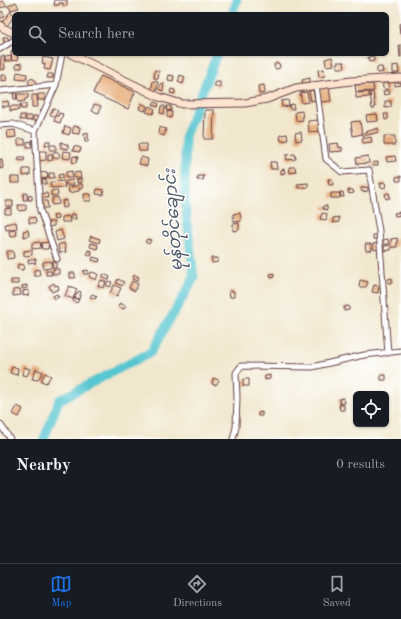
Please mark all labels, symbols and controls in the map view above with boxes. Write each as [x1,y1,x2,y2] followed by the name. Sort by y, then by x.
[12,12,389,56] search box
[26,23,48,45] icon: search
[58,27,135,42] text: Search here
[157,167,190,272] water label: မုန်တိုင်ချောင်း
[353,391,389,427] map controls
[353,391,389,427] button: locate
[16,457,71,474] text: Nearby
[336,458,385,471] text: 0 results
[50,573,72,611] tab: Map
[173,573,222,611] tab: Directions
[323,573,351,611] tab: Saved

